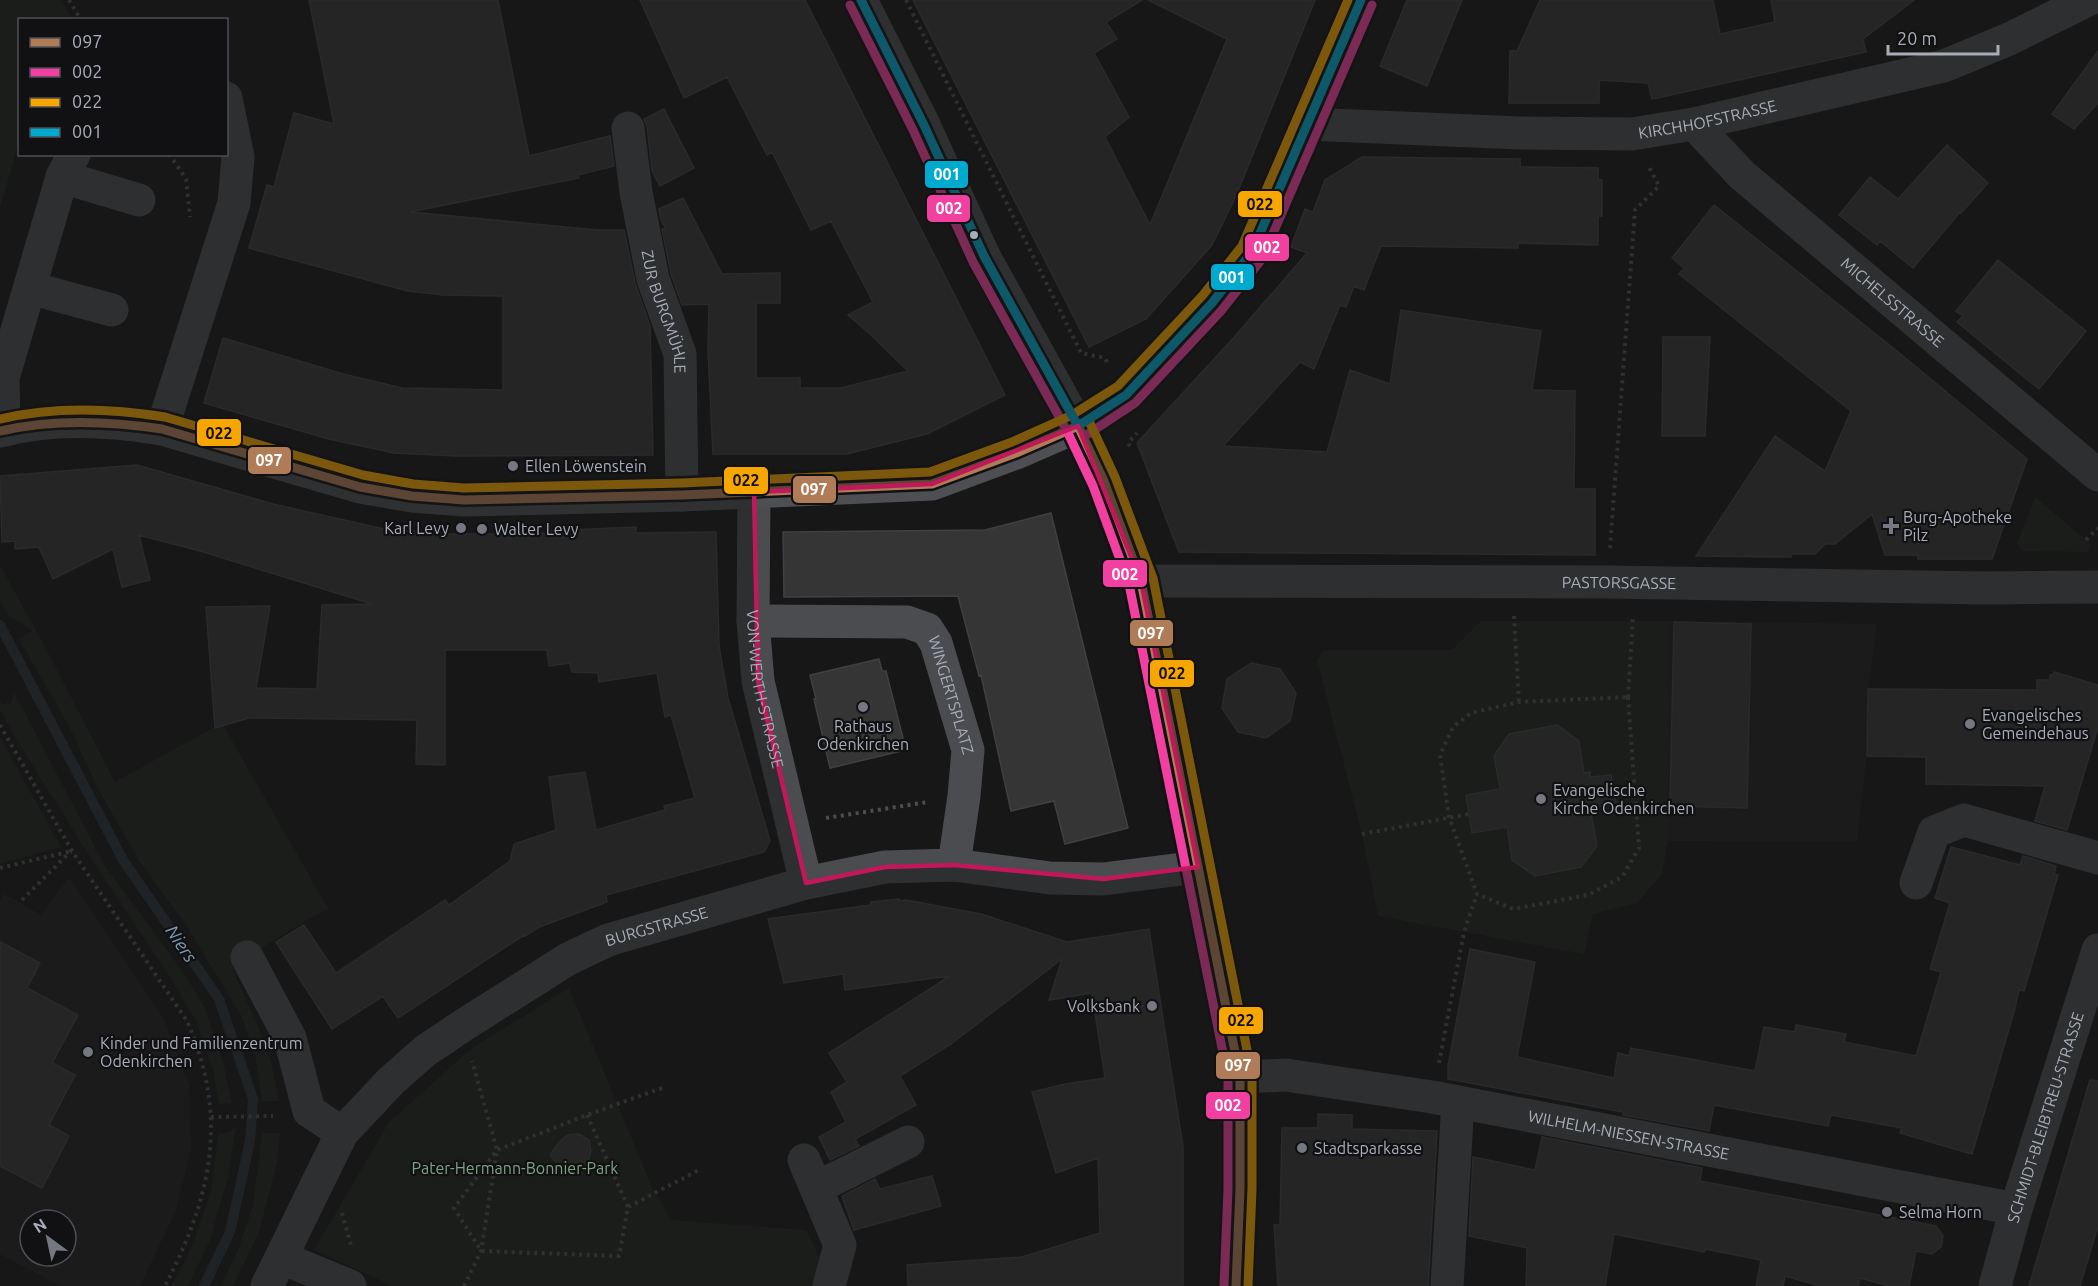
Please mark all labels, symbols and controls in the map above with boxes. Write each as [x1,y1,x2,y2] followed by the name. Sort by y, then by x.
[18,18,228,156] legend
[1888,18,1998,56] scale bar
[1897,28,1937,48] text: 20 m
[72,31,102,51] text: 097
[72,61,102,81] text: 002
[72,91,102,111] text: 022
[1637,96,1778,142] street label: KIRCHHOFSTRASSE
[72,121,102,141] text: 001
[924,160,969,189] line badge: 001
[933,165,961,183] text: 001
[1237,190,1283,218] line badge: 022
[926,194,971,223] line badge: 002
[1246,195,1274,213] text: 022
[935,199,963,217] text: 002
[968,229,980,241] unlabelled marker
[1244,233,1290,262] line badge: 002
[1253,238,1281,256] text: 002
[639,248,689,373] street label: ZUR BURGMÜHLE
[1838,254,1948,350] street label: MICHELSSTRASSE
[1210,263,1255,291] line badge: 001
[1218,268,1246,286] text: 001
[196,418,242,447] line badge: 022
[205,424,233,442] text: 022
[247,446,292,475] line badge: 097
[255,451,283,469] text: 097
[525,457,647,475] place label: Ellen Löwenstein
[506,459,520,473] marker: Ellen Löwenstein
[723,466,769,495] line badge: 022
[732,471,760,489] text: 022
[792,475,837,504] line badge: 097
[800,480,828,498] text: 097
[1903,508,2012,544] place label: Burg-Apotheke Pilz
[384,519,449,537] place label: Karl Levy
[1884,519,1898,533] marker: Burg-Apotheke Pilz
[494,520,579,538] place label: Walter Levy
[454,521,468,535] marker: Karl Levy
[475,522,489,536] marker: Walter Levy
[1102,559,1148,588] line badge: 002
[1111,565,1139,583] text: 002
[1562,573,1676,592] street label: PASTORSGASSE
[744,609,787,770] street label: VON-WERTH-STRASSE
[1129,619,1174,647] line badge: 097
[1137,624,1165,642] text: 097
[925,633,978,756] street label: WINGERTSPLATZ
[1149,659,1195,688] line badge: 022
[1158,664,1186,682] text: 022
[856,700,870,714] marker: Rathaus Odenkirchen
[1982,706,2089,742] place label: Evangelisches Gemeindehaus
[817,717,909,753] place label: Rathaus Odenkirchen
[1963,717,1977,731] marker: Evangelisches Gemeindehaus
[1553,781,1694,817] place label: Evangelische Kirche Odenkirchen
[1534,792,1548,806] marker: Evangelische Kirche Odenkirchen
[603,903,710,949] street label: BURGSTRASSE
[162,921,202,966] water label: Niers
[1067,997,1140,1015] place label: Volksbank
[1145,999,1159,1013] marker: Volksbank
[1218,1006,1264,1035] line badge: 022
[2004,1010,2087,1225] street label: SCHMIDT-BLEIBTREU-STRASSE
[1227,1011,1255,1029] text: 022
[100,1034,303,1070] place label: Kinder und Familienzentrum Odenkirchen
[81,1045,95,1059] marker: Kinder und Familienzentrum Odenkirchen
[1215,1051,1261,1080] line badge: 097
[1224,1056,1252,1074] text: 097
[1205,1091,1251,1120] line badge: 002
[1214,1096,1242,1114] text: 002
[1527,1107,1731,1163] street label: WILHELM-NIESSEN-STRASSE
[1314,1139,1422,1157] place label: Stadtsparkasse
[1295,1141,1309,1155] marker: Stadtsparkasse
[412,1159,618,1177] park label: Pater-Hermann-Bonnier-Park
[1899,1203,1982,1221] place label: Selma Horn
[1880,1205,1894,1219] marker: Selma Horn
[18,1208,78,1268] north arrow
[30,1215,50,1236] text: N

